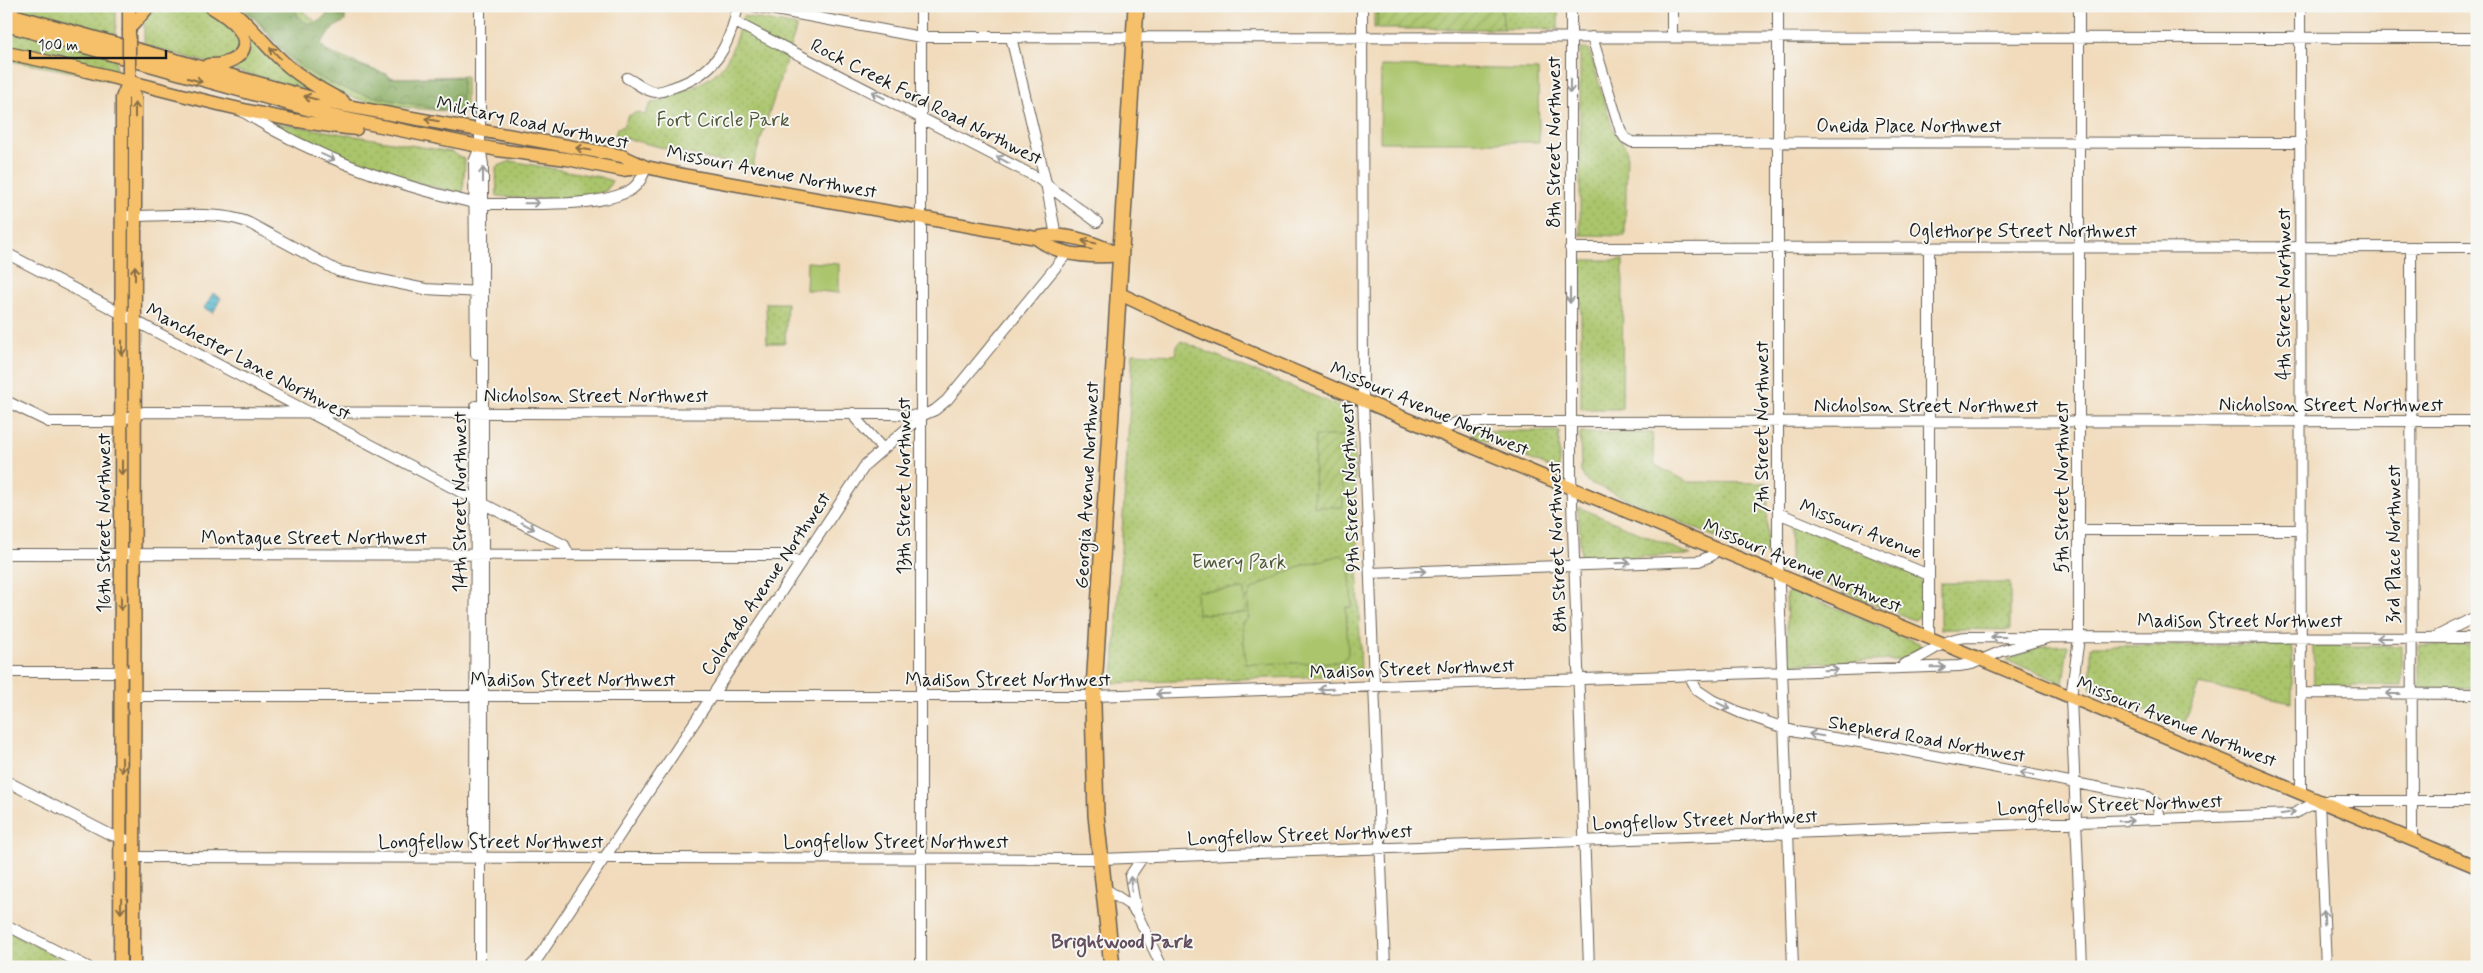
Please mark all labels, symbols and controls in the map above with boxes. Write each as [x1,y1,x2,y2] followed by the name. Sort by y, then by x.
[30,28,166,60] scale bar
[806,33,1046,172] street label: Rock Creek Ford Road Northwest
[38,36,78,56] text: 100 m
[269,47,281,59] one-way arrow
[1542,56,1567,228] street label: 8th Street Northwest
[187,75,203,85] one-way arrow
[1565,78,1575,94] one-way arrow
[870,90,885,100] one-way arrow
[434,91,631,156] street label: Military Road Northwest
[304,92,320,102] one-way arrow
[130,102,140,118] one-way arrow
[656,108,790,133] park label: Fort Circle Park
[1816,114,2002,139] street label: Oneida Place Northwest
[425,115,441,124] one-way arrow
[664,140,879,205] street label: Missouri Avenue Northwest
[575,144,591,154] one-way arrow
[320,152,335,162] one-way arrow
[996,155,1011,165] one-way arrow
[478,167,488,184] one-way arrow
[524,198,540,208] one-way arrow
[2272,208,2297,380] street label: 4th Street Northwest
[1909,219,2137,245] street label: Oglethorpe Street Northwest
[1082,237,1098,246] one-way arrow
[130,265,140,281] one-way arrow
[1565,288,1575,304] one-way arrow
[142,298,355,427] street label: Manchester Lane Northwest
[117,340,127,356] one-way arrow
[1750,341,1775,513] street label: 7th Street Northwest
[1326,356,1533,463] street label: Missouri Avenue Northwest
[1070,380,1107,590] street label: Georgia Avenue Northwest
[484,384,708,409] street label: Nicholson Street Northwest
[2219,393,2443,418] street label: Nicholson Street Northwest
[1814,394,2038,419] street label: Nicholson Street Northwest
[892,397,917,575] street label: 13th Street Northwest
[1335,401,1366,573] street label: 9th Street Northwest
[2050,401,2075,573] street label: 5th Street Northwest
[448,411,473,593] street label: 14th Street Northwest
[92,433,117,613] street label: 16th Street Northwest
[117,460,127,476] one-way arrow
[1542,461,1573,633] street label: 8th Street Northwest
[2382,465,2407,623] street label: 3rd Place Northwest
[695,487,837,681] street label: Colorado Avenue Northwest
[1796,493,1925,565] street label: Missouri Avenue
[1699,513,1906,620] street label: Missouri Avenue Northwest
[520,521,535,531] one-way arrow
[201,526,427,552] street label: Montague Street Northwest
[1192,550,1286,575] park label: Emery Park
[1615,559,1631,568] one-way arrow
[1410,566,1427,576] one-way arrow
[116,594,126,610] one-way arrow
[2137,609,2343,634] street label: Madison Street Northwest
[1990,632,2006,642] one-way arrow
[2376,633,2392,643] one-way arrow
[1309,653,1515,686] street label: Madison Street Northwest
[1930,662,1946,672] one-way arrow
[1823,665,1839,674] one-way arrow
[470,668,676,693] street label: Madison Street Northwest
[905,668,1111,693] street label: Madison Street Northwest
[2073,671,2280,774] street label: Missouri Avenue Northwest
[1318,684,1334,693] one-way arrow
[1156,689,1172,699] one-way arrow
[2385,689,2402,699] one-way arrow
[1716,702,1731,711] one-way arrow
[1826,710,2027,769] street label: Shepherd Road Northwest
[1808,730,1824,740] one-way arrow
[117,756,127,773] one-way arrow
[2020,769,2036,779] one-way arrow
[1997,789,2223,824] street label: Longfellow Street Northwest
[1592,804,1818,839] street label: Longfellow Street Northwest
[2279,808,2295,818] one-way arrow
[2117,816,2133,825] one-way arrow
[1187,819,1413,854] street label: Longfellow Street Northwest
[378,830,604,857] street label: Longfellow Street Northwest
[783,830,1009,857] street label: Longfellow Street Northwest
[1126,877,1136,893] one-way arrow
[116,897,126,913] one-way arrow
[2319,910,2329,926] one-way arrow
[1051,929,1193,958] district label: Brightwood Park

